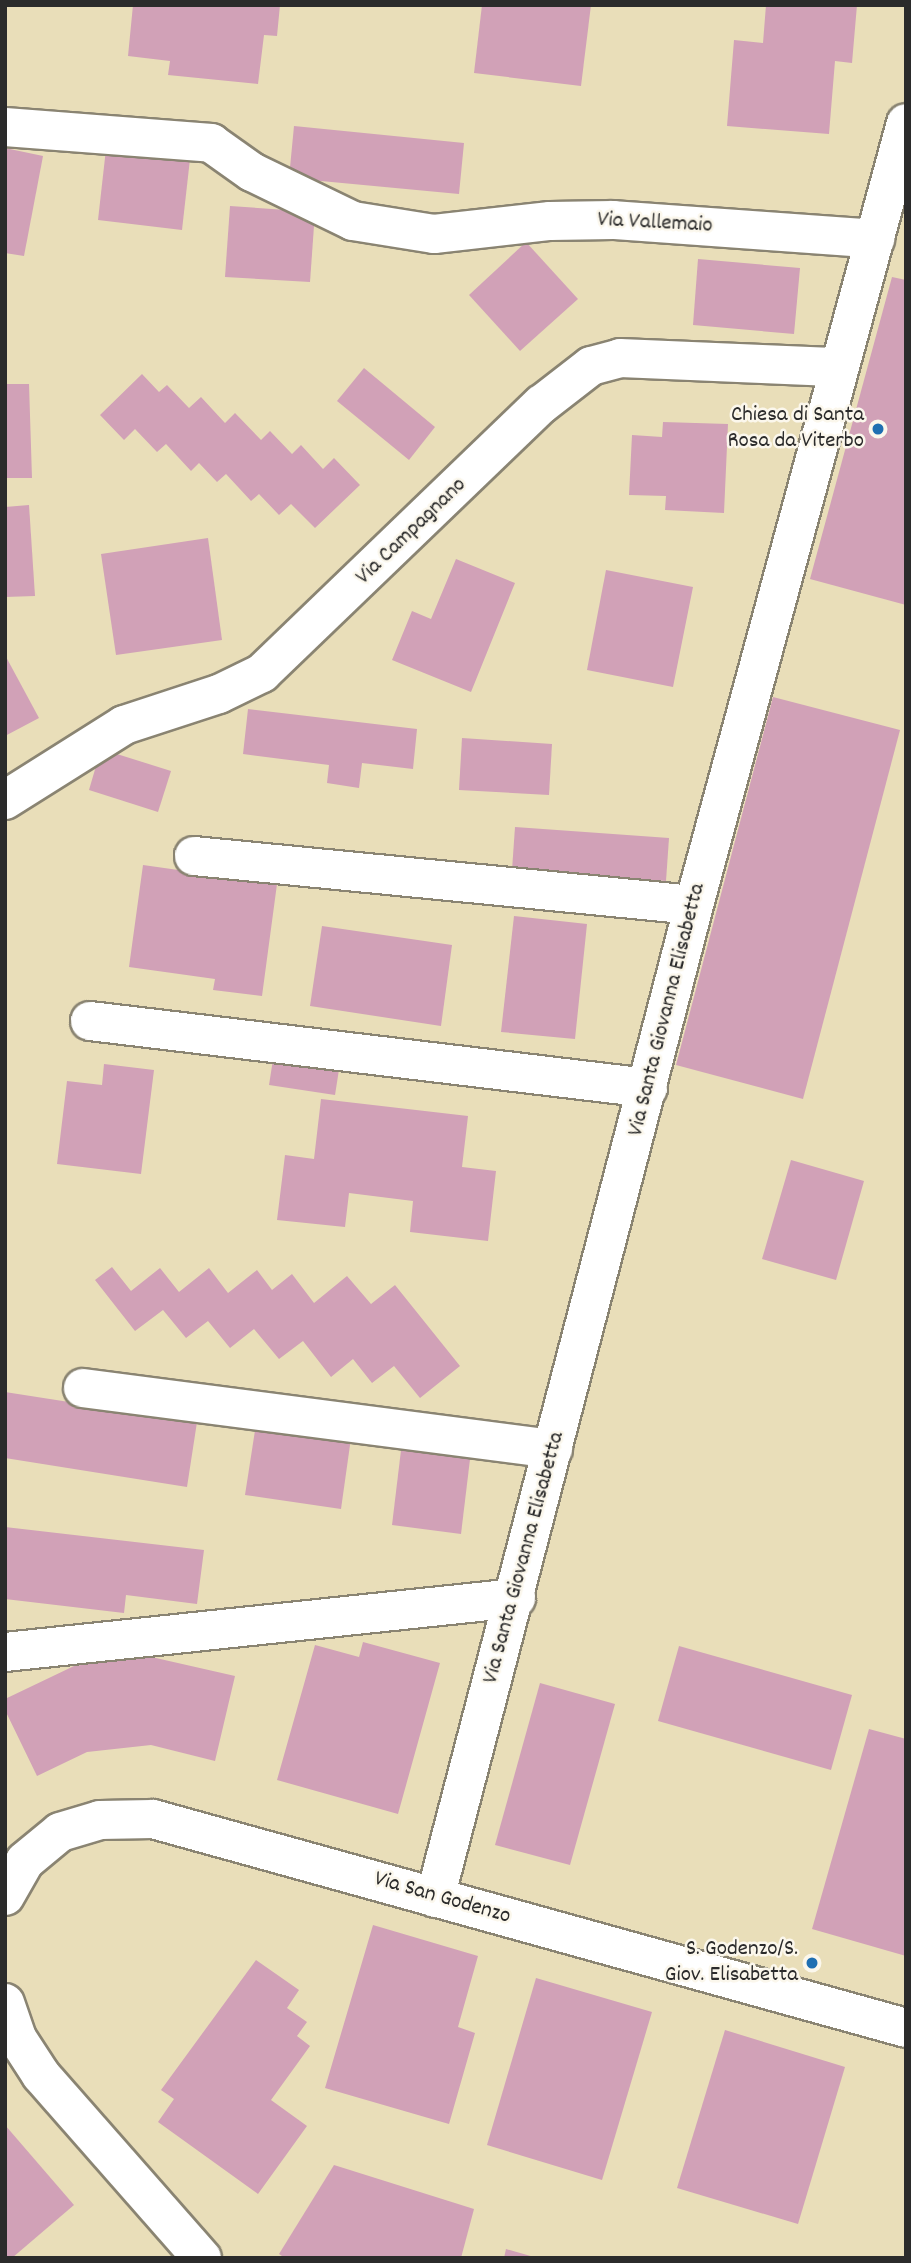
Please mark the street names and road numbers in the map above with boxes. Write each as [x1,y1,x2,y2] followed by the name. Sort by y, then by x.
[597,207,713,241] street label: Via Vallemaio
[351,472,473,592] street label: Via Campagnano
[623,881,713,1139] street label: Via Santa Giovanna Elisabetta
[478,1429,572,1687] street label: Via Santa Giovanna Elisabetta
[371,1866,513,1932] street label: Via San Godenzo

